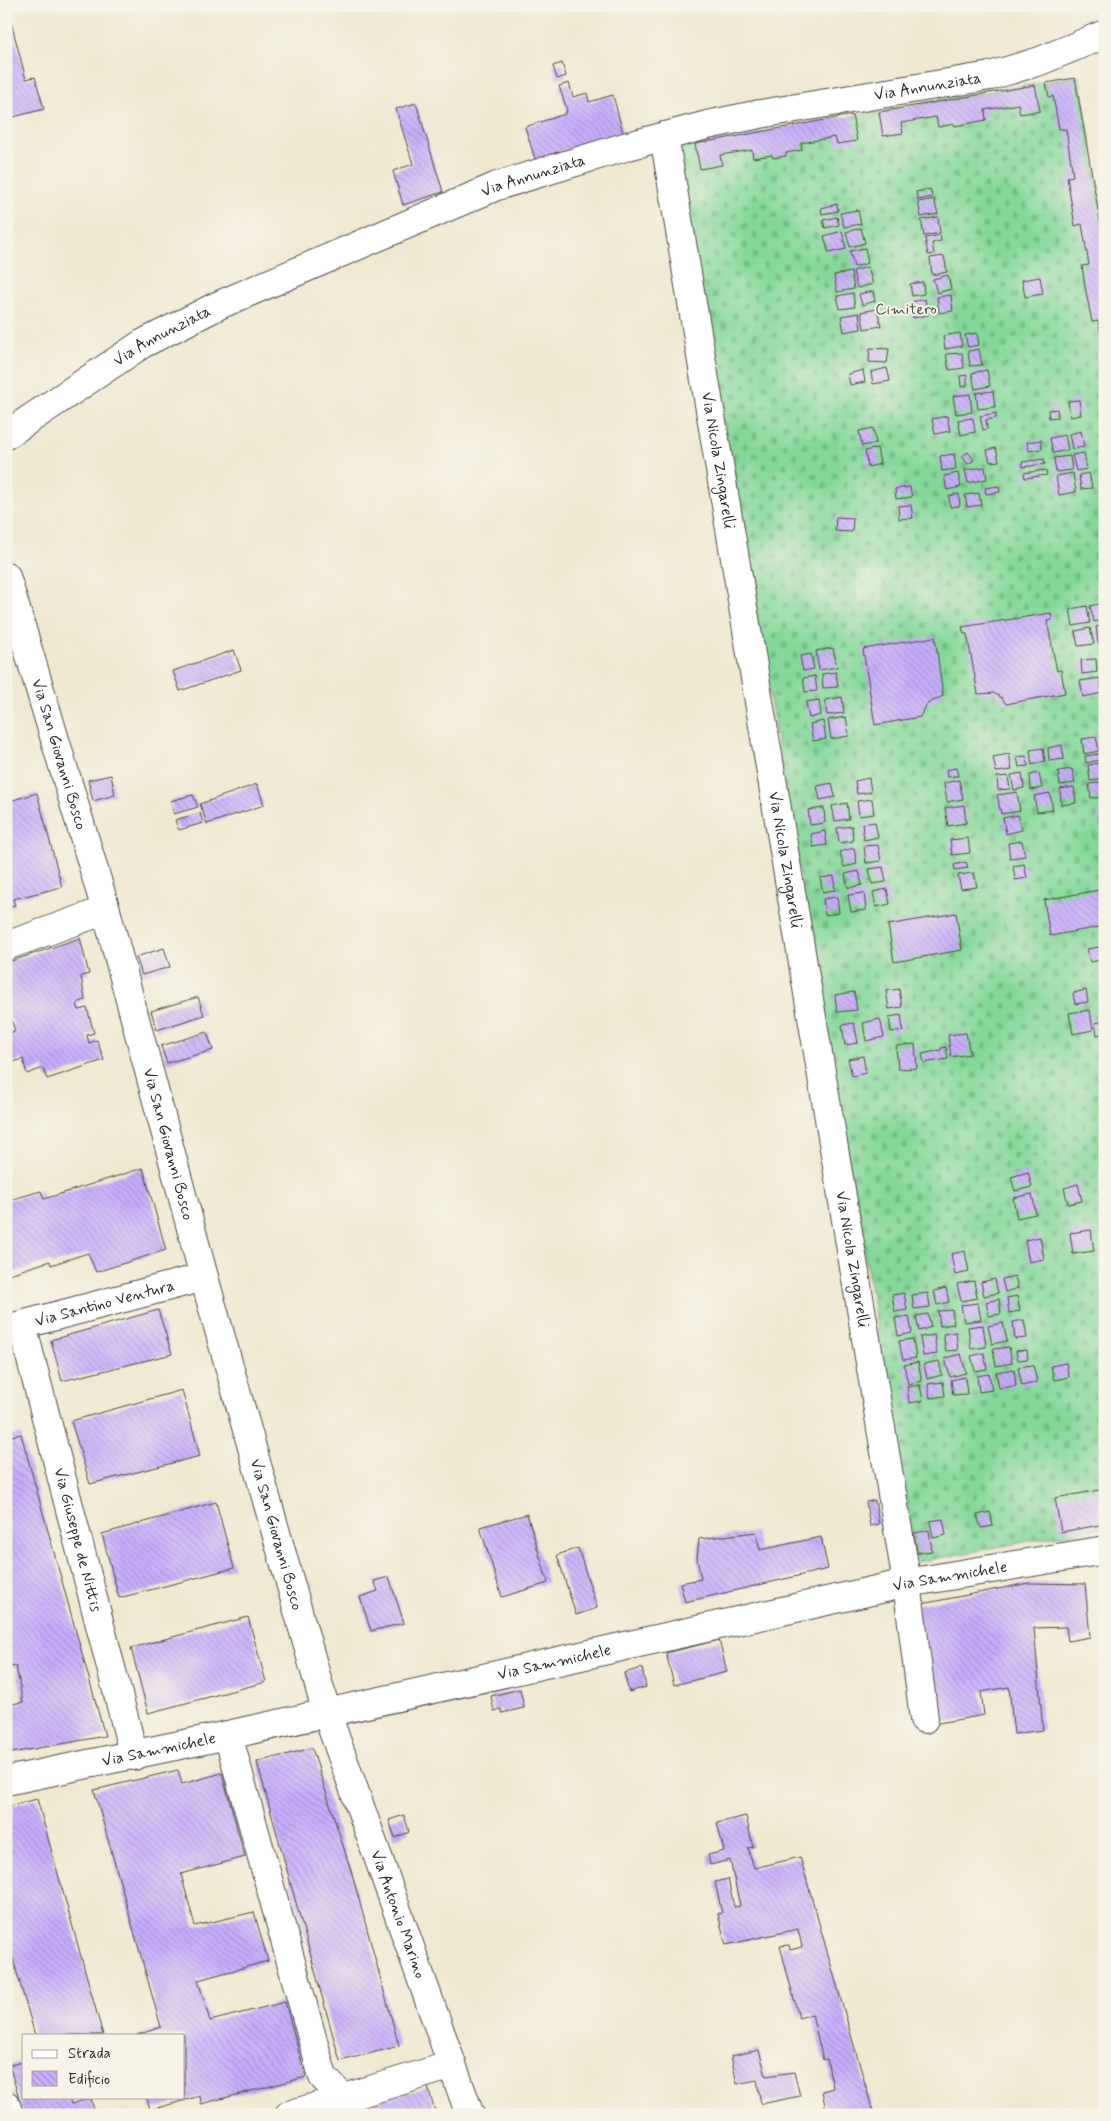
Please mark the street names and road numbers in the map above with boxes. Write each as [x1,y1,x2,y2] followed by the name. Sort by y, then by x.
[872,67,983,106] street label: Via Annunziata
[478,149,588,202] street label: Via Annunziata
[109,301,214,371] street label: Via Annunziata
[697,391,740,530] street label: Via Nicola Zingarelli
[27,676,92,832] street label: Via San Giovanni Bosco
[764,790,807,930] street label: Via Nicola Zingarelli
[138,1066,199,1223] street label: Via San Giovanni Bosco
[831,1189,874,1329] street label: Via Nicola Zingarelli
[32,1275,177,1331] street label: Via Santino Ventura
[245,1456,308,1613] street label: Via San Giovanni Bosco
[49,1465,107,1614] street label: Via Giuseppe de Nittis
[891,1556,1009,1596] street label: Via Sammichele
[495,1639,613,1685] street label: Via Sammichele
[100,1727,218,1771] street label: Via Sammichele
[366,1847,431,1981] street label: Via Antonio Marino

